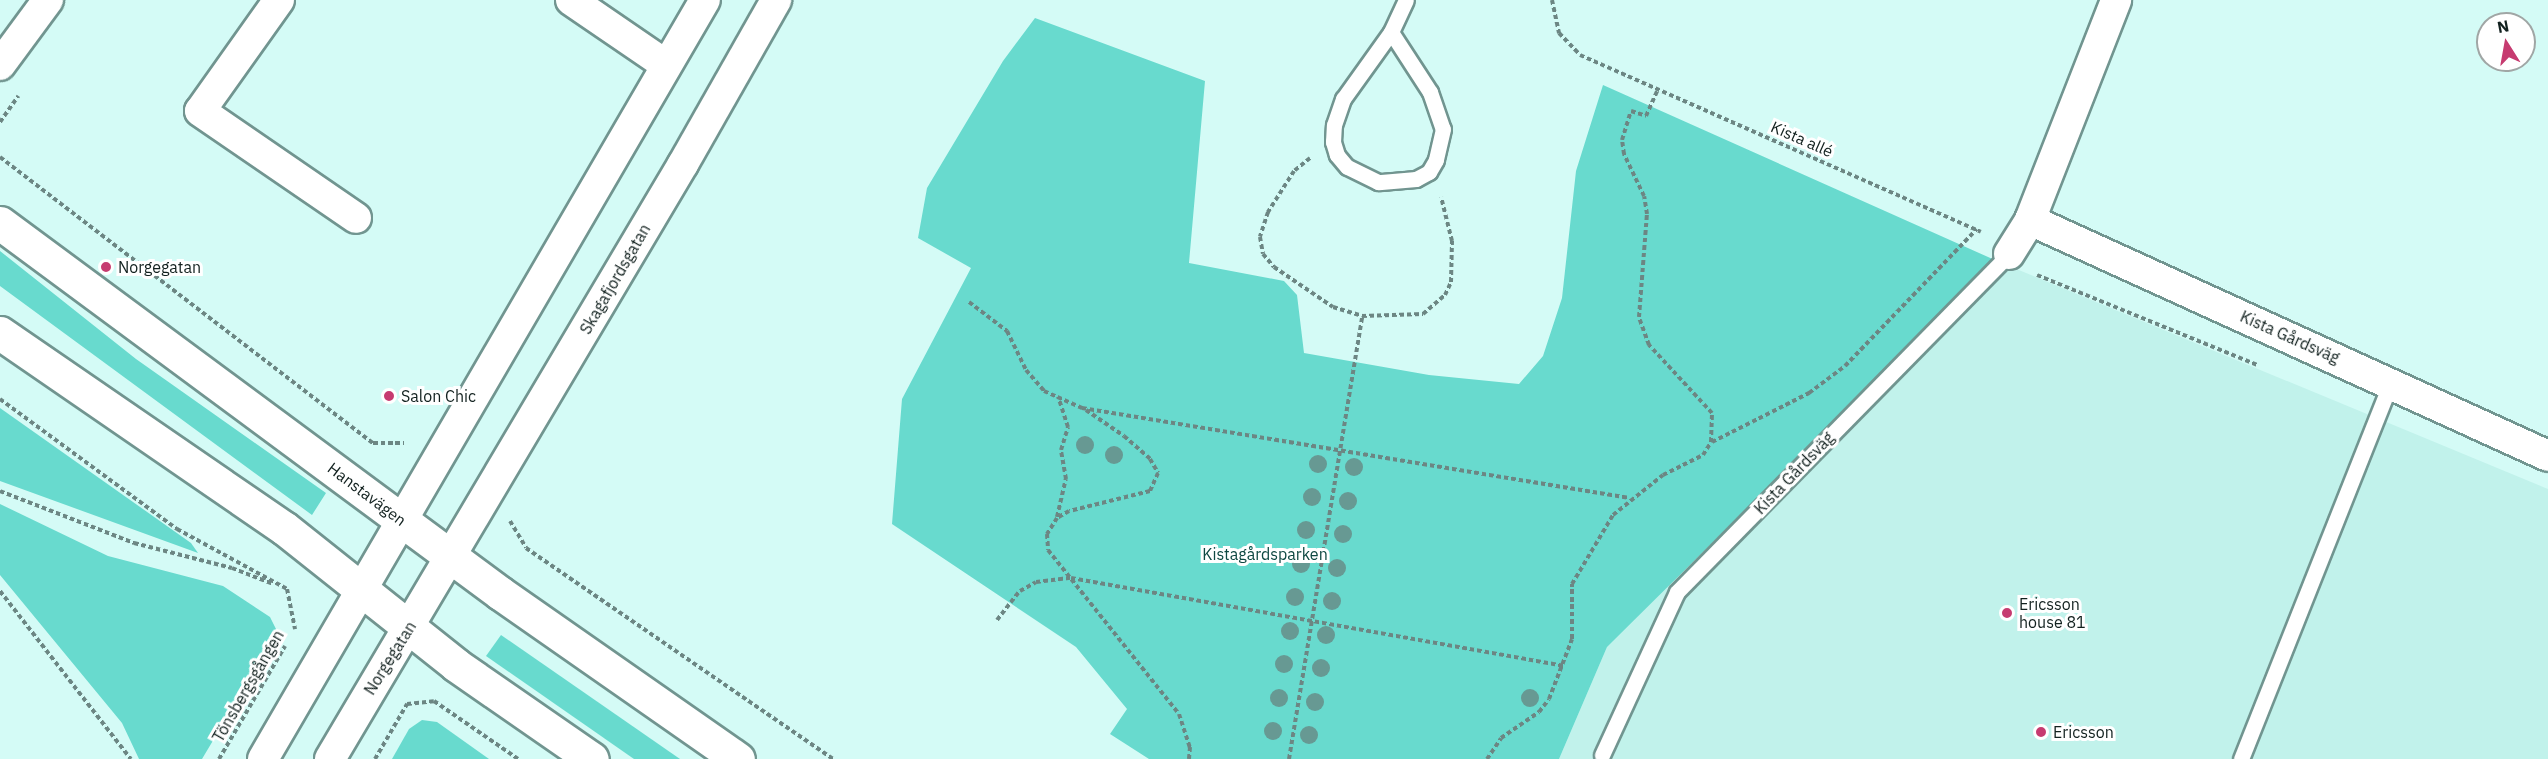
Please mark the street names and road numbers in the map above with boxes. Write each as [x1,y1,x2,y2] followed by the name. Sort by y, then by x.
[1768,117,1836,161] street label: Kista allé
[576,220,654,338] street label: Skagafjordsgatan
[2237,307,2343,367] street label: Kista Gårdsväg
[1750,428,1838,518] street label: Kista Gårdsväg
[324,458,410,530] street label: Hanstavägen
[360,618,420,698] street label: Norgegatan
[208,627,288,745] street label: Tönsbergsgången

